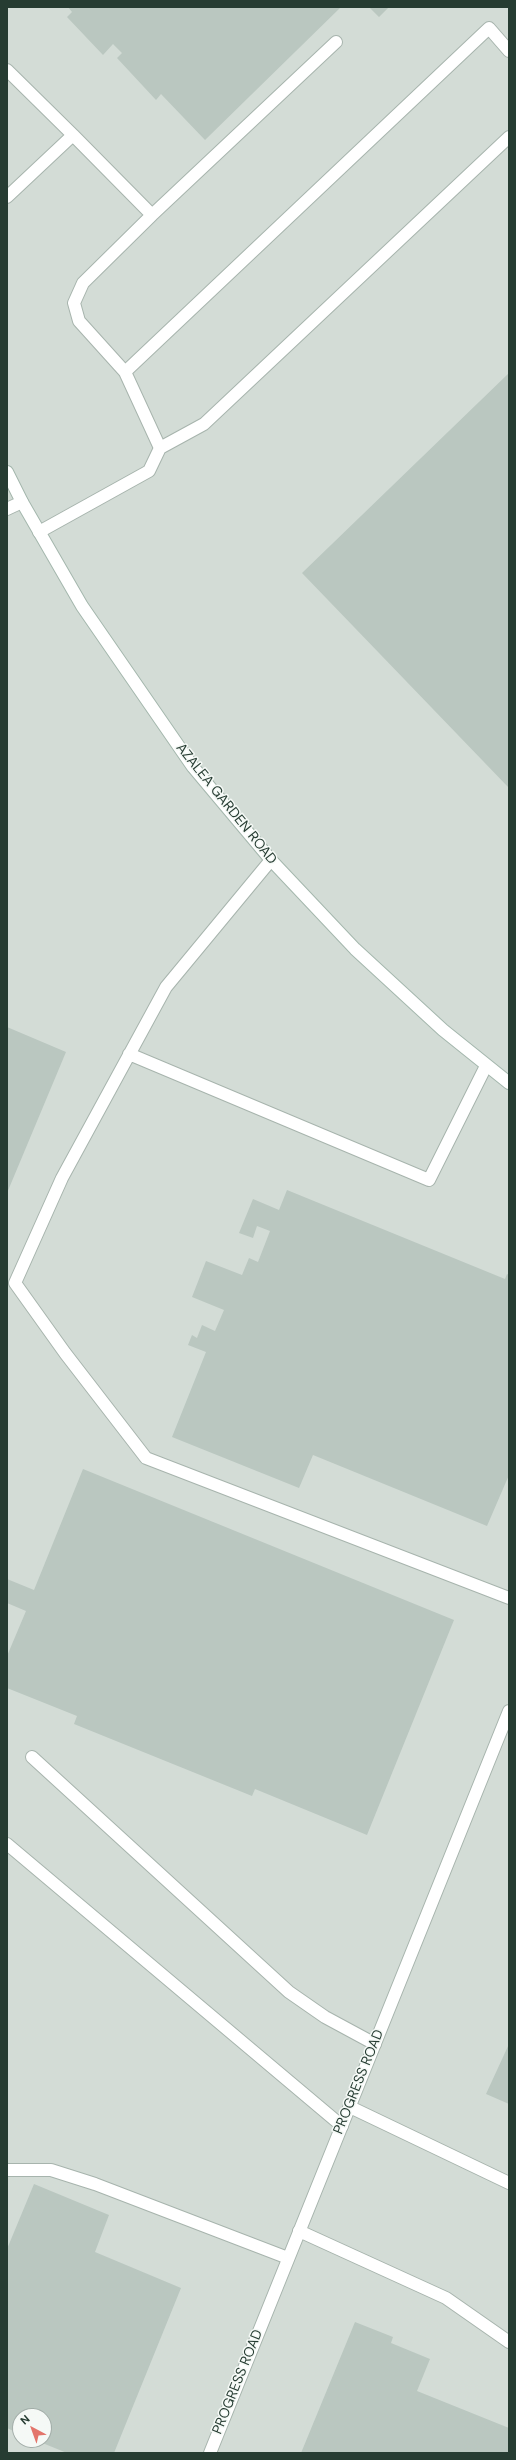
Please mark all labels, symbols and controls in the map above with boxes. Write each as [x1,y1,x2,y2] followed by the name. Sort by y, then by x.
[172,740,280,868] street label: AZALEA GARDEN ROAD
[330,2027,388,2137] street label: PROGRESS ROAD
[209,2327,267,2437] street label: PROGRESS ROAD
[12,2408,52,2448] north arrow
[17,2412,32,2428] text: N

